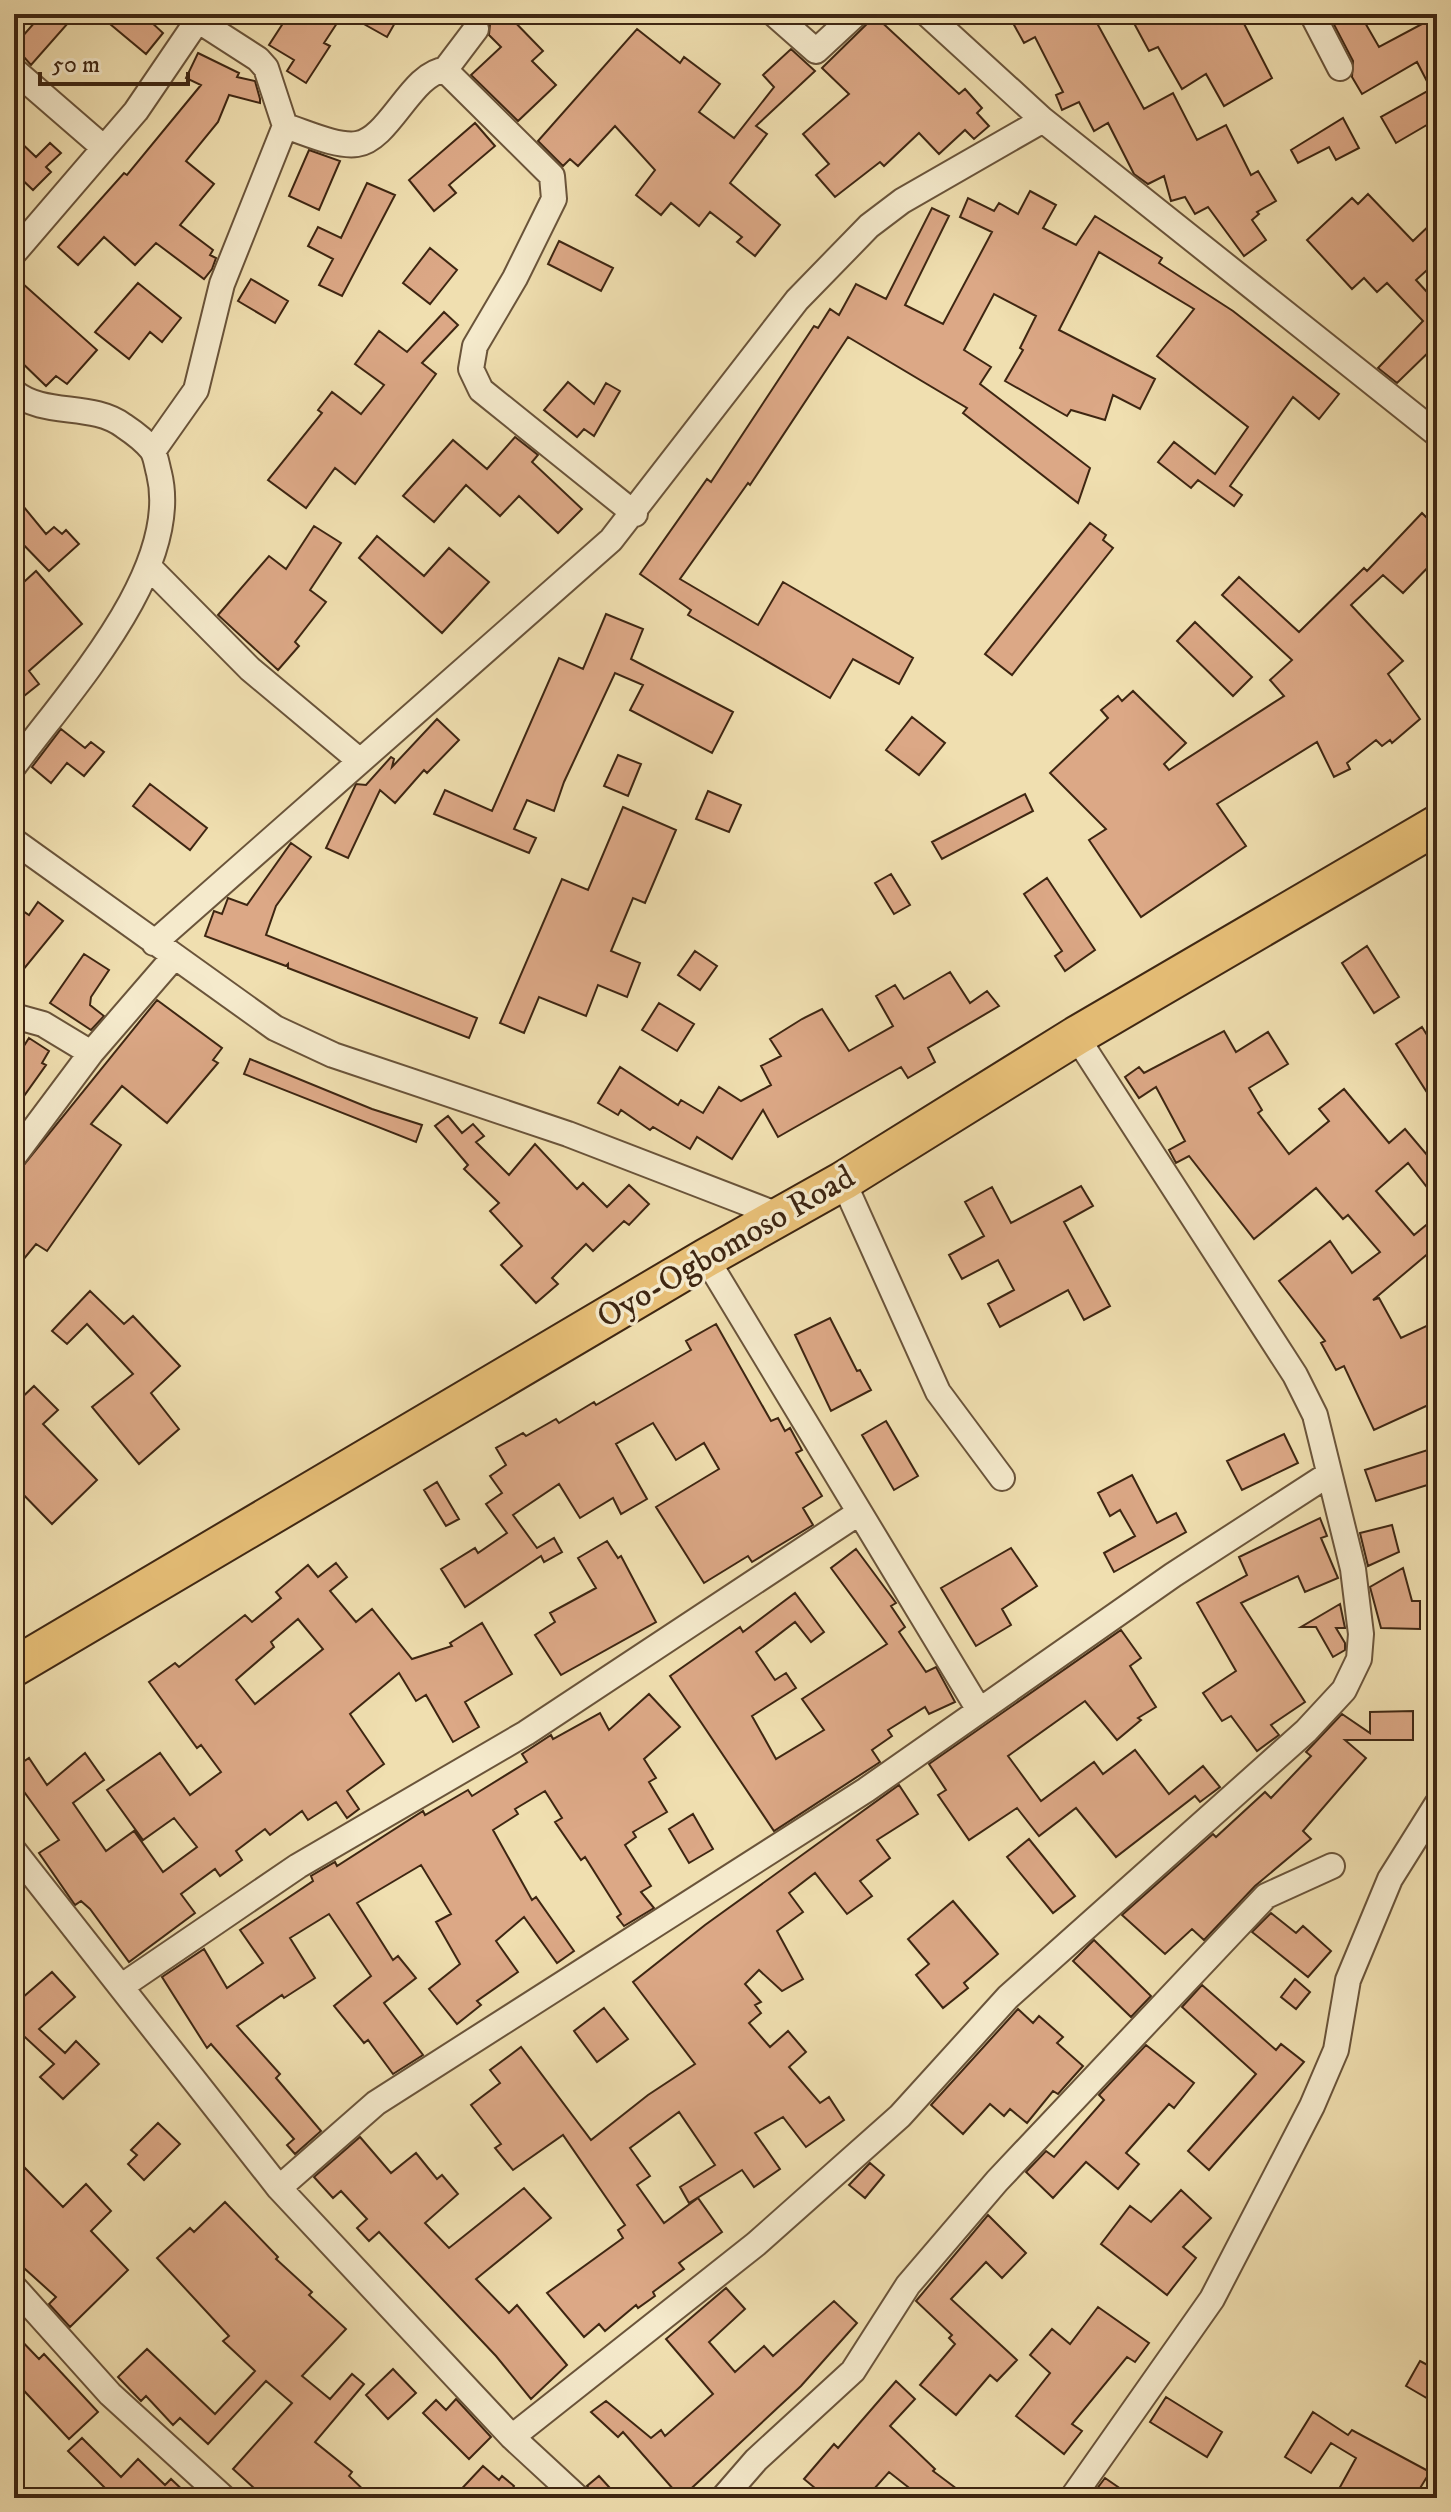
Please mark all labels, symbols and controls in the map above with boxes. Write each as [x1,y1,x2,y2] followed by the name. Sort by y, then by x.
[40,36,188,86] scale bar
[52,50,100,80] text: 50 m
[589,1156,863,1338] street label: Oyo-Ogbomoso Road

